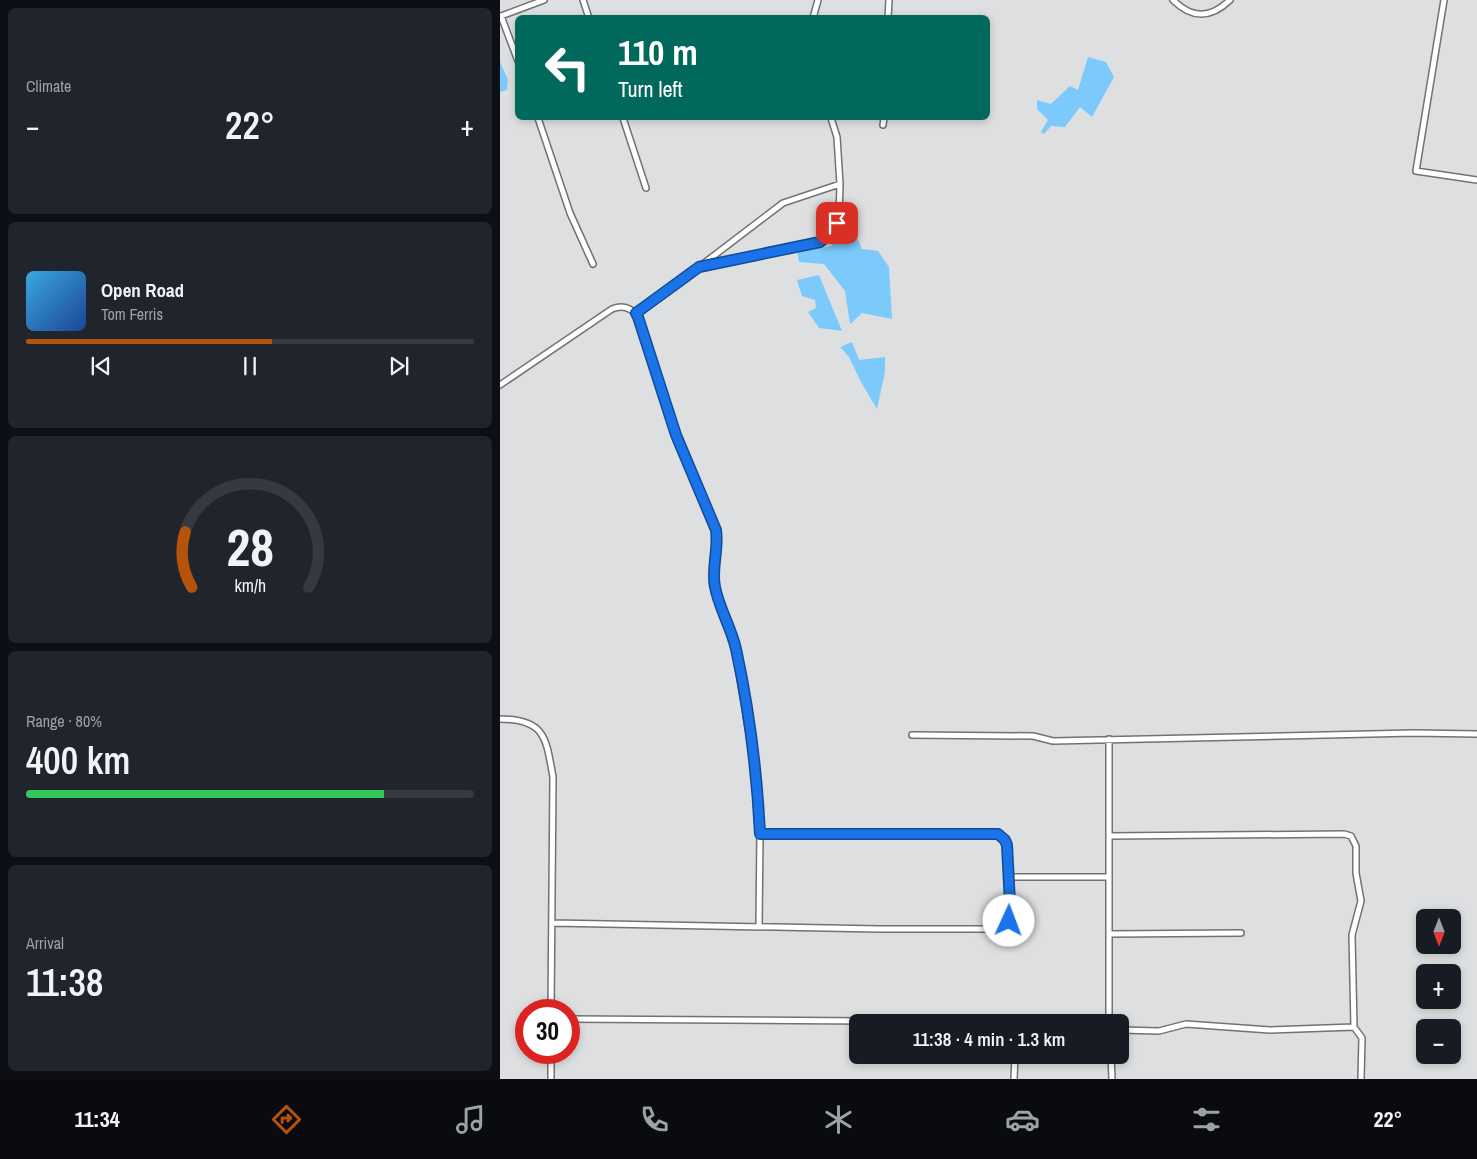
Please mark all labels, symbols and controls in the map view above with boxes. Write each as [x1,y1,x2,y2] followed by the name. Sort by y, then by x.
[618,29,698,76] text: 110 m
[535,35,600,100] icon: left
[618,74,683,104] text: Turn left
[26,75,71,97] text: Climate
[225,100,275,151] text: 22°
[26,107,39,145] text: −
[461,107,474,145] text: +
[816,202,858,244] pin
[823,209,851,237] icon: arrive
[101,277,184,303] text: Open Road
[101,303,163,325] text: Tom Ferris
[87,352,115,380] icon: previous
[236,352,264,380] icon: pause
[385,352,413,380] icon: next
[226,512,274,582] text: 28
[234,574,266,598] text: km/h
[26,710,102,732] text: Range · 80%
[26,735,130,786] text: 400 km
[982,894,1034,946] position arrow
[1416,909,1461,954] north arrow
[1416,909,1461,1064] map controls
[26,932,64,954] text: Arrival
[26,957,103,1008] text: 11:38
[1416,964,1461,1009] button: +
[515,999,580,1064] speed limit sign: 30
[1416,1019,1461,1064] button: −
[913,1026,1065,1052] text: 11:38 · 4 min · 1.3 km
[269,1102,304,1137] icon: directions
[453,1102,488,1137] icon: music
[637,1102,672,1137] icon: phone
[821,1102,856,1137] icon: climate
[1005,1102,1040,1137] icon: car
[1189,1102,1224,1137] icon: filters
[75,1104,120,1134] text: 11:34
[1373,1104,1402,1134] text: 22°

